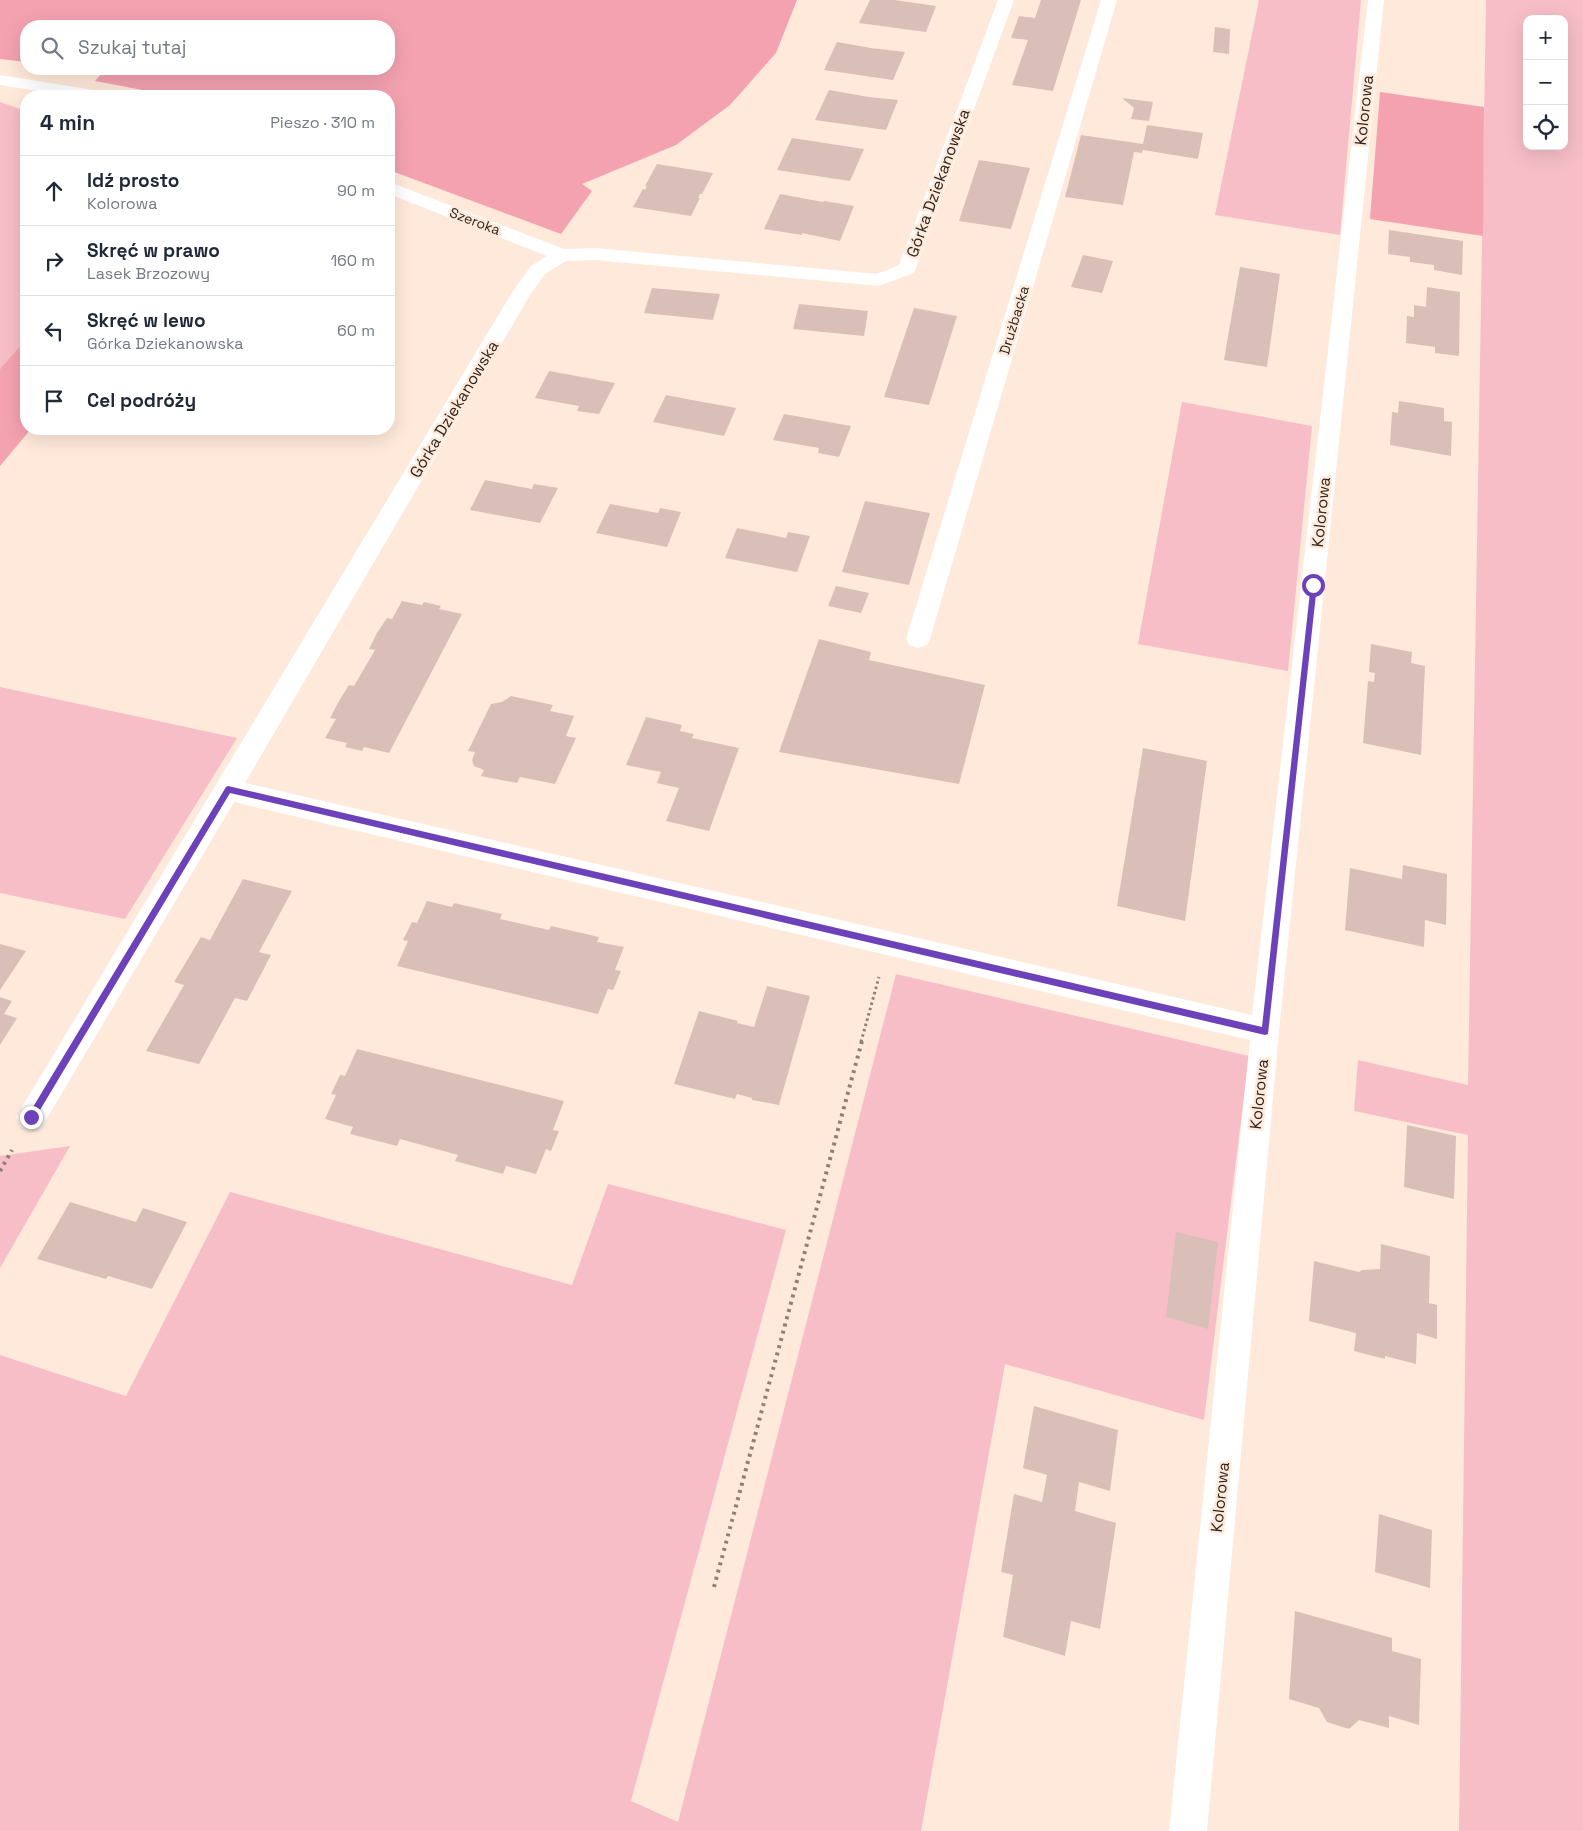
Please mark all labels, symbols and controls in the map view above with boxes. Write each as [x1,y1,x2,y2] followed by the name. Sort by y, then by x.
[1523,15,1568,150] map controls
[1523,15,1568,60] button: +
[20,20,395,75] search box
[38,34,66,62] icon: search
[78,35,186,60] text: Szukaj tutaj
[1523,60,1568,105] button: −
[1350,74,1378,146] street label: Kolorowa
[1523,105,1568,150] button: locate
[901,106,975,260] street label: Górka Dziekanowska
[40,109,95,136] text: 4 min
[270,112,375,133] text: Pieszo · 310 m
[87,168,179,193] text: Idź prosto
[40,177,68,205] icon: ahead
[337,180,375,201] text: 90 m
[87,193,158,214] text: Kolorowa
[447,203,503,239] street label: Szeroka
[87,238,220,263] text: Skręć w prawo
[40,247,68,275] icon: right
[330,250,375,271] text: 160 m
[87,263,210,284] text: Lasek Brzozowy
[995,283,1033,357] street label: Drużbacka
[87,308,206,333] text: Skręć w lewo
[40,317,68,345] icon: left
[337,320,375,341] text: 60 m
[87,333,244,354] text: Górka Dziekanowska
[405,337,503,481] street label: Górka Dziekanowska
[40,387,68,415] icon: arrive
[87,388,196,413] text: Cel podróży
[1307,476,1335,548] street label: Kolorowa
[1302,574,1325,597] route start
[1245,1058,1273,1130] street label: Kolorowa
[20,1106,43,1129] route end
[1206,1461,1234,1533] street label: Kolorowa

